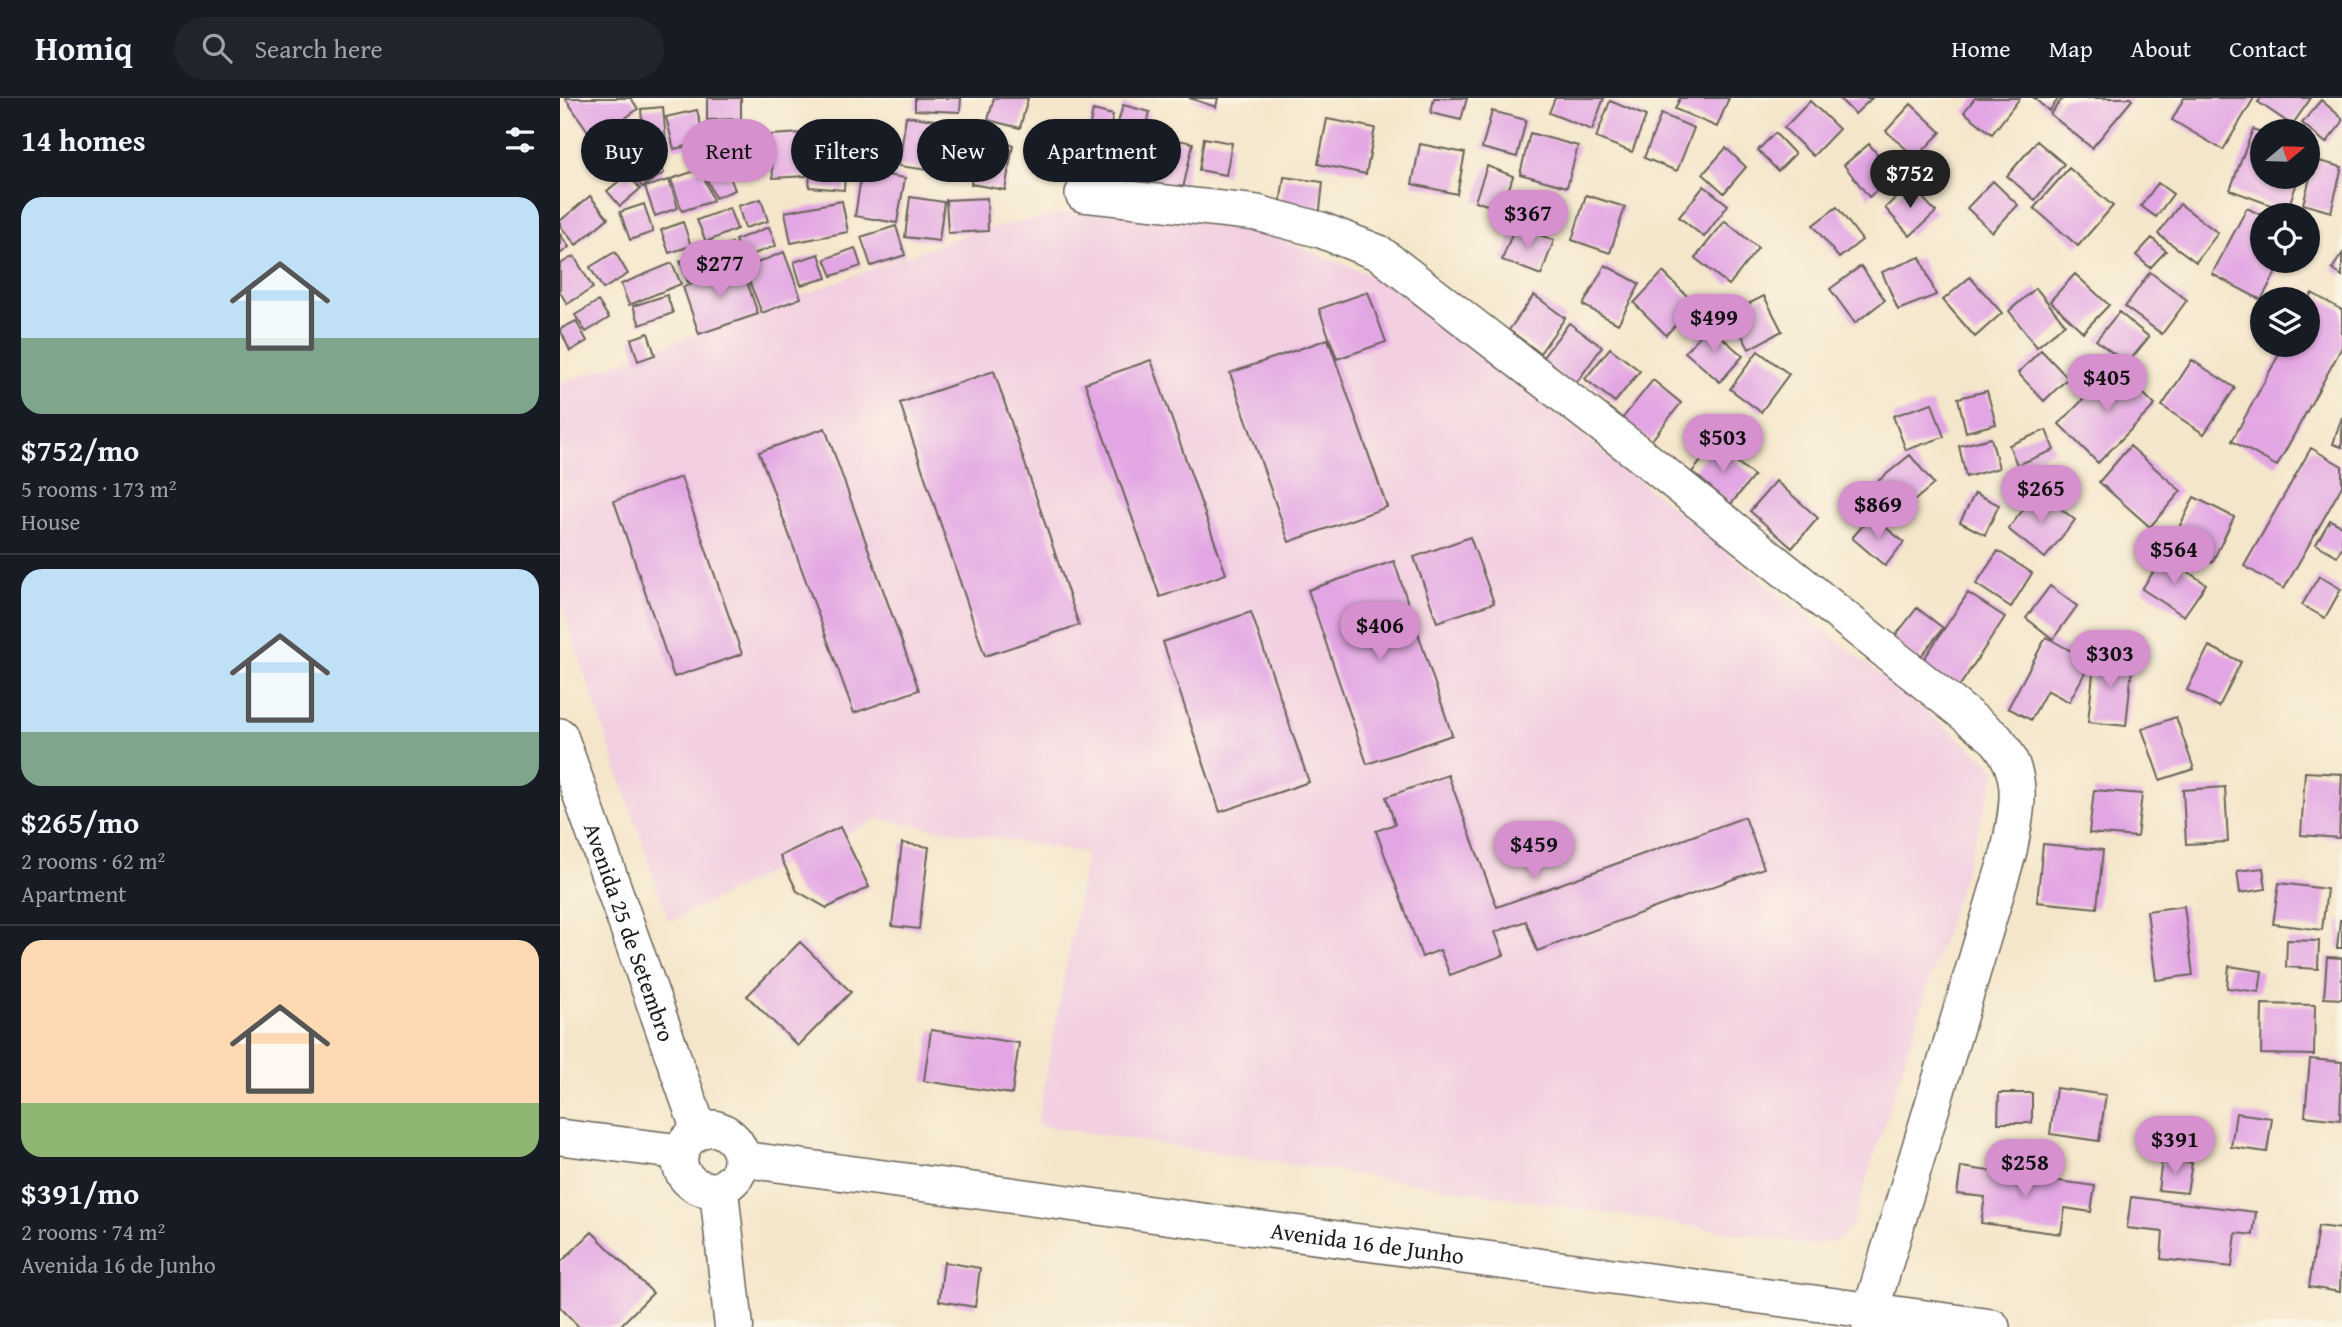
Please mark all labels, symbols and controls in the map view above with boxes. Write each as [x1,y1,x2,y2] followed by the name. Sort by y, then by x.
[174,17,664,80] search box
[35,24,132,72] text: Homiq
[198,29,236,67] icon: search
[254,29,383,68] text: Search here
[1952,31,2011,66] text: Home
[2049,31,2093,66] text: Map
[2131,31,2191,66] text: About
[2229,31,2307,66] text: Contact
[21,118,146,162] text: 14 homes
[581,119,668,182] chip: Buy
[682,119,777,182] chip: Rent
[791,119,903,182] chip: Filters
[917,119,1009,182] chip: New
[1023,119,1181,182] chip: Apartment
[2250,119,2320,189] north arrow
[2250,119,2320,357] map controls
[501,121,539,159] icon: filters
[1869,150,1951,210] pin: $752
[1886,156,1934,189] text: $752
[1487,190,1569,250] pin: $367
[1504,196,1552,229] text: $367
[2250,203,2320,273] button: locate
[679,240,761,300] pin: $277
[217,243,343,369] icon: home
[696,246,744,279] text: $277
[2250,287,2320,357] button: layers
[1673,294,1755,354] pin: $499
[1690,300,1738,333] text: $499
[2066,354,2148,414] pin: $405
[2083,360,2131,393] text: $405
[1682,414,1764,474] pin: $503
[1699,420,1747,453] text: $503
[21,428,139,472] text: $752/mo
[2000,466,2082,525] pin: $265
[2017,471,2065,504] text: $265
[21,472,176,505] text: 5 rooms · 173 m²
[1837,482,1919,541] pin: $869
[1854,487,1902,520] text: $869
[21,505,80,538] text: House
[2133,526,2215,586] pin: $564
[2150,532,2198,565] text: $564
[1339,602,1421,662] pin: $406
[1356,608,1404,641] text: $406
[217,615,343,741] icon: home
[2069,630,2151,690] pin: $303
[2086,636,2134,669] text: $303
[21,800,139,844] text: $265/mo
[576,818,684,1046] street label: Avenida 25 de Setembro
[1493,822,1575,881] pin: $459
[1510,827,1558,860] text: $459
[21,844,165,877] text: 2 rooms · 62 m²
[21,877,126,910] text: Apartment
[217,986,343,1112] icon: home
[2134,1116,2216,1176] pin: $391
[2151,1122,2199,1155] text: $391
[1984,1140,2066,1199] pin: $258
[2001,1145,2049,1178] text: $258
[21,1171,139,1215] text: $391/mo
[1269,1213,1466,1272] street label: Avenida 16 de Junho
[21,1215,165,1248] text: 2 rooms · 74 m²
[21,1248,216,1281] text: Avenida 16 de Junho

